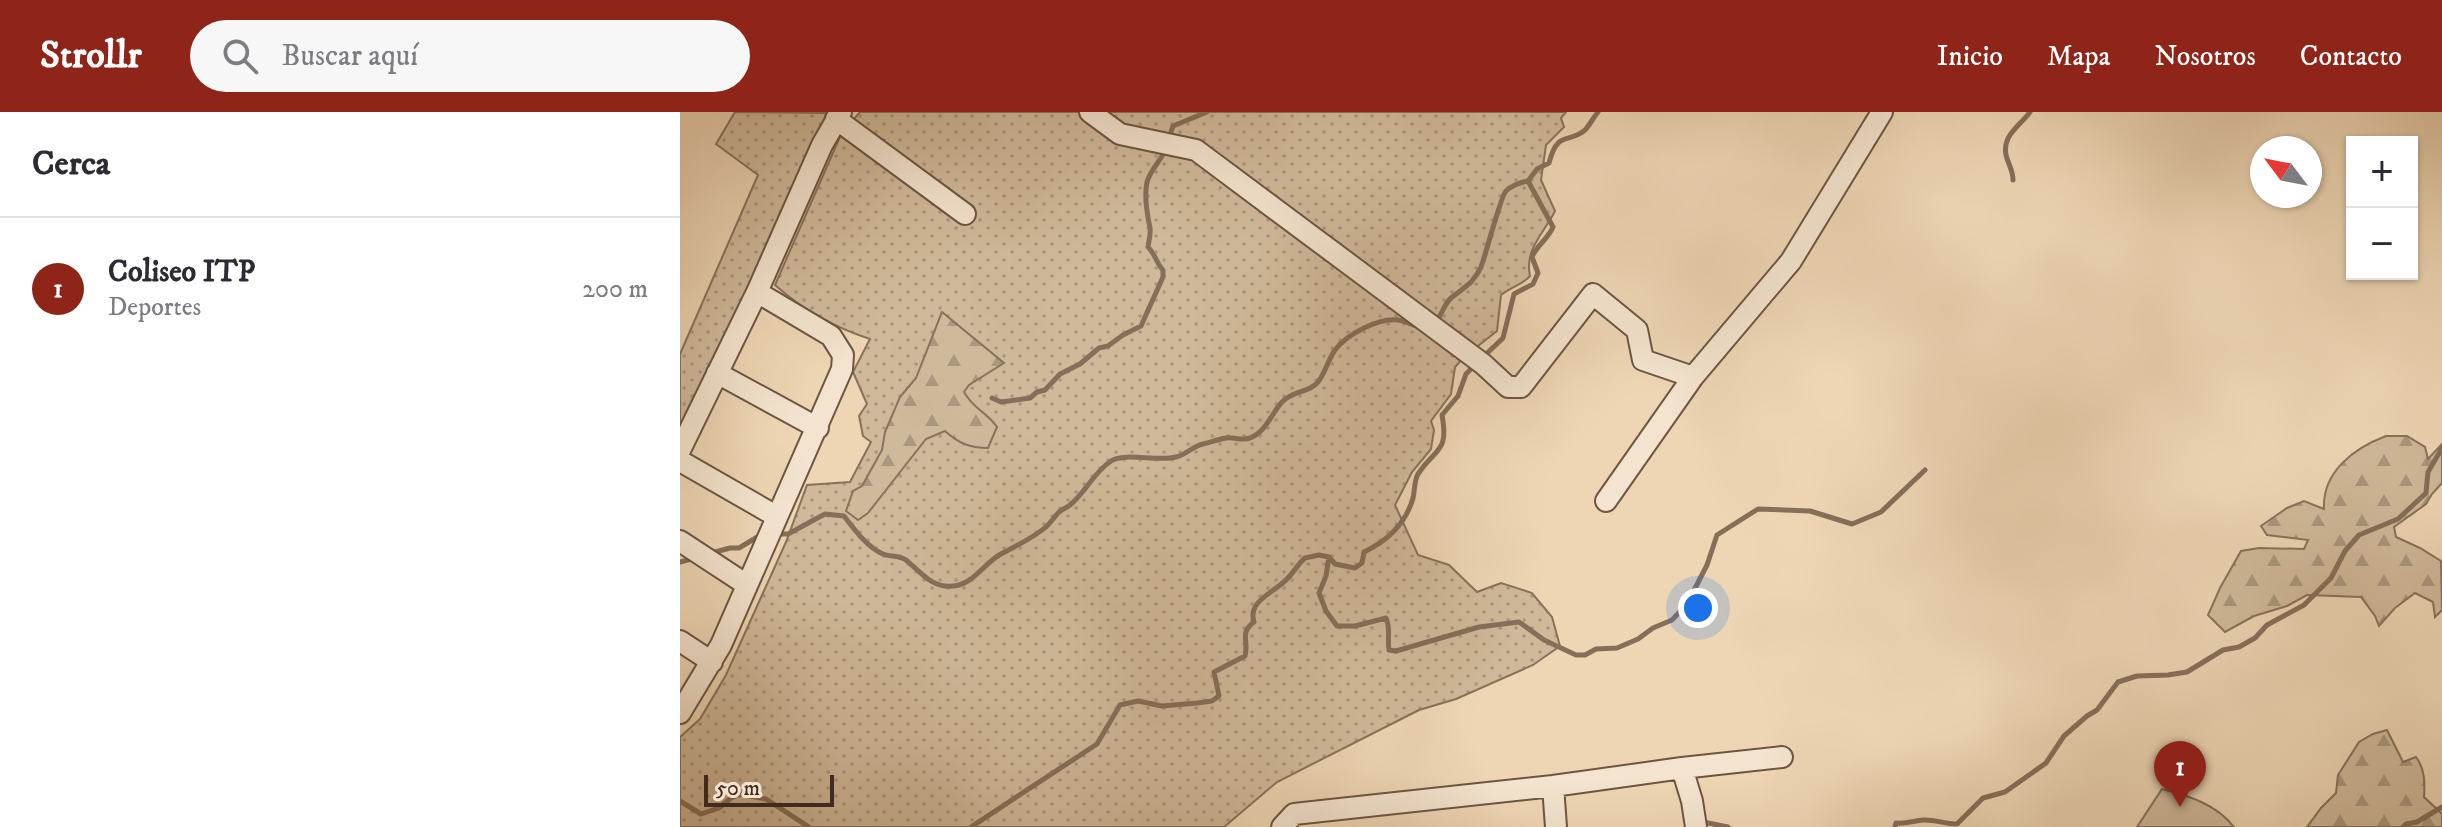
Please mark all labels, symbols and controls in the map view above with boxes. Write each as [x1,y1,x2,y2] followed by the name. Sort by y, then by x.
[190,20,750,92] search box
[40,32,142,80] text: Strollr
[218,34,262,78] icon: search
[282,38,418,75] text: Buscar aquí
[1937,39,2003,74] text: Inicio
[2047,39,2110,74] text: Mapa
[2154,39,2256,74] text: Nosotros
[2300,39,2402,74] text: Contacto
[2250,136,2322,208] north arrow
[2346,136,2418,280] map controls
[2346,136,2418,208] button: +
[32,143,110,185] text: Cerca
[2346,208,2418,280] button: −
[108,254,255,291] text: Coliseo ITP
[53,273,63,306] text: 1
[582,273,648,306] text: 200 m
[108,291,201,324] text: Deportes
[1678,588,1718,628] your location
[2154,741,2206,807] pin: 1
[704,771,834,807] scale bar
[716,775,760,802] text: 50 m

